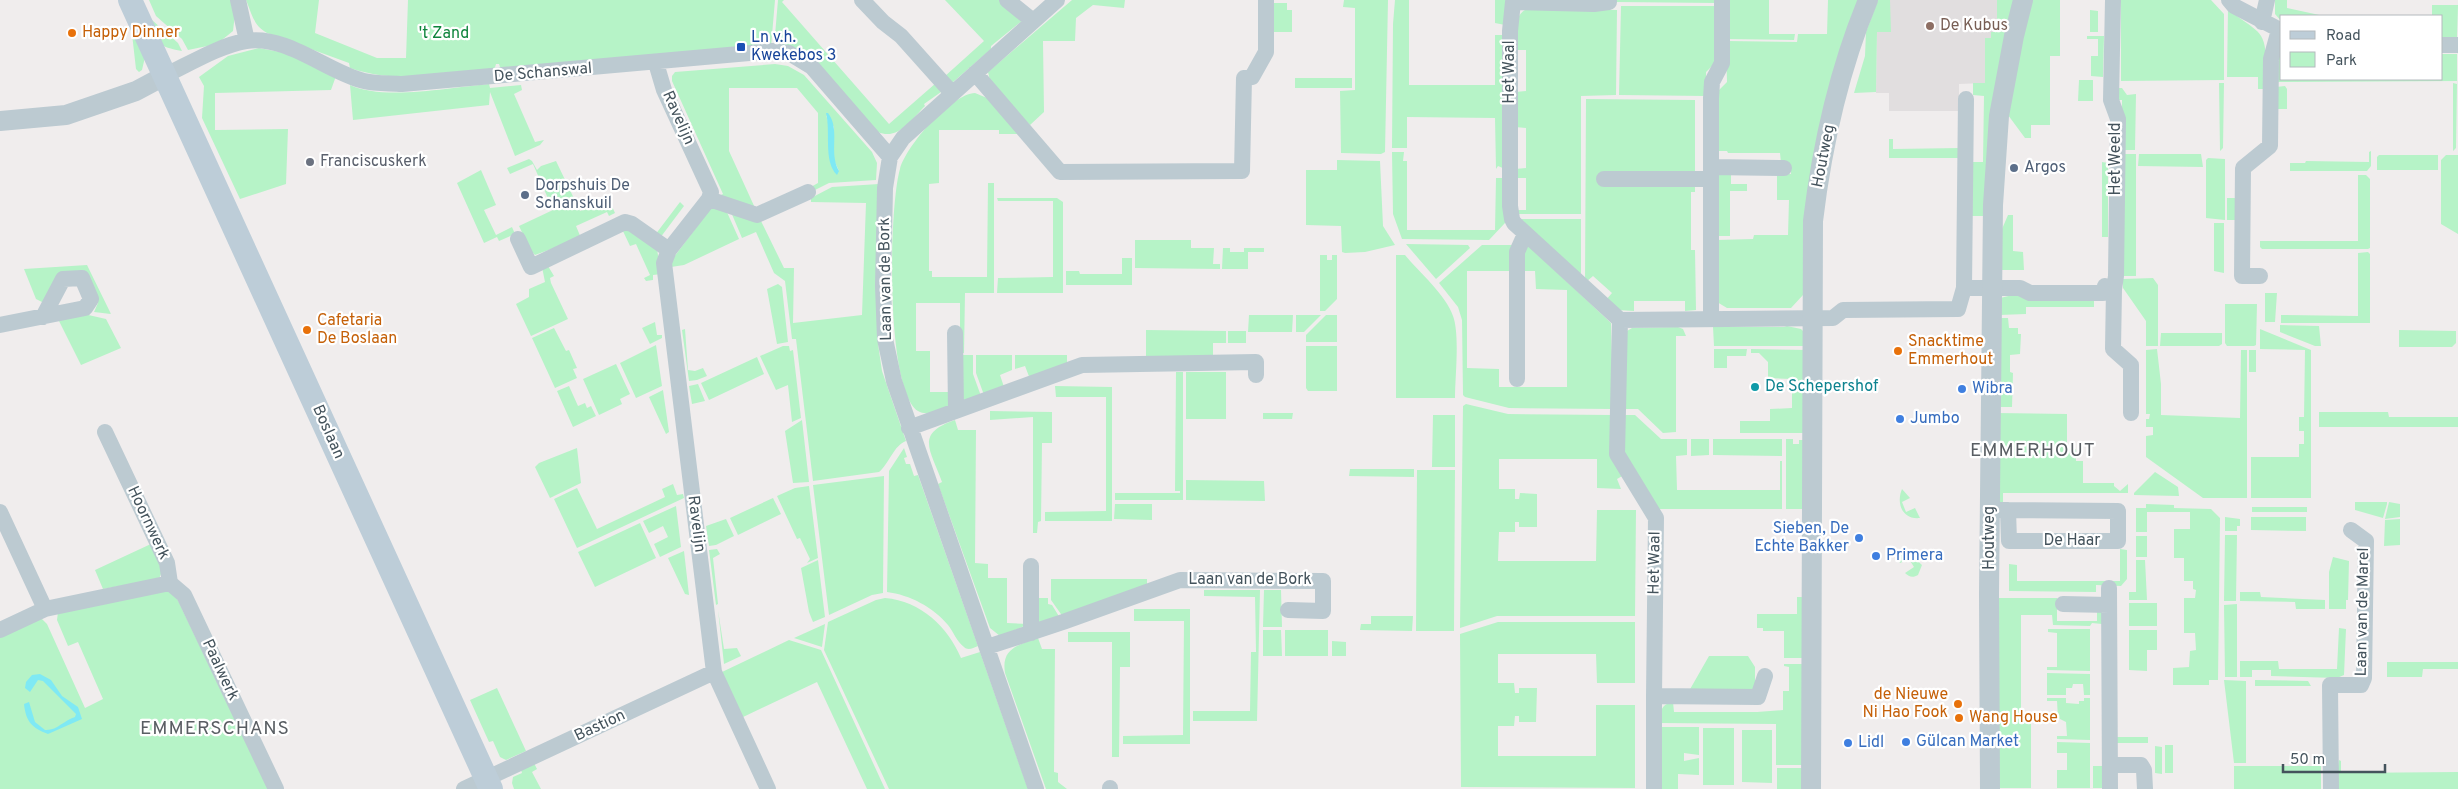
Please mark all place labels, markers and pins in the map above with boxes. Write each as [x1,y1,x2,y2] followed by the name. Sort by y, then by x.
[1940,16,2008,36] place label: De Kubus
[1924,20,1936,32] marker: De Kubus
[82,23,180,43] place label: Happy Dinner
[66,27,78,39] marker: Happy Dinner
[751,28,836,66] place label: Ln v.h. Kwekebos 3
[735,41,747,53] marker: Ln v.h. Kwekebos 3
[320,152,427,172] place label: Franciscuskerk
[304,156,316,168] marker: Franciscuskerk
[2024,158,2066,178] place label: Argos
[2008,162,2020,174] marker: Argos
[535,176,630,214] place label: Dorpshuis De Schanskuil
[519,189,531,201] marker: Dorpshuis De Schanskuil
[317,311,397,349] place label: Cafetaria De Boslaan
[301,324,313,336] marker: Cafetaria De Boslaan
[1908,332,1993,370] place label: Snacktime Emmerhout
[1892,345,1904,357] marker: Snacktime Emmerhout
[1765,377,1879,397] place label: De Schepershof
[1972,379,2013,399] place label: Wibra
[1749,381,1761,393] marker: De Schepershof
[1956,383,1968,395] marker: Wibra
[1910,409,1960,429] place label: Jumbo
[1894,413,1906,425] marker: Jumbo
[1754,519,1849,557] place label: Sieben, De Echte Bakker
[1853,532,1865,544] marker: Sieben, De Echte Bakker
[1886,546,1943,566] place label: Primera
[1870,550,1882,562] marker: Primera
[1862,685,1948,723] place label: de Nieuwe Ni Hao Fook
[1952,698,1964,710] marker: de Nieuwe Ni Hao Fook
[1969,708,2058,728] place label: Wang House
[1953,712,1965,724] marker: Wang House
[1916,732,2019,752] place label: Gülcan Market
[1858,733,1884,753] place label: Lidl
[1900,736,1912,748] marker: Gülcan Market
[1842,737,1854,749] marker: Lidl

